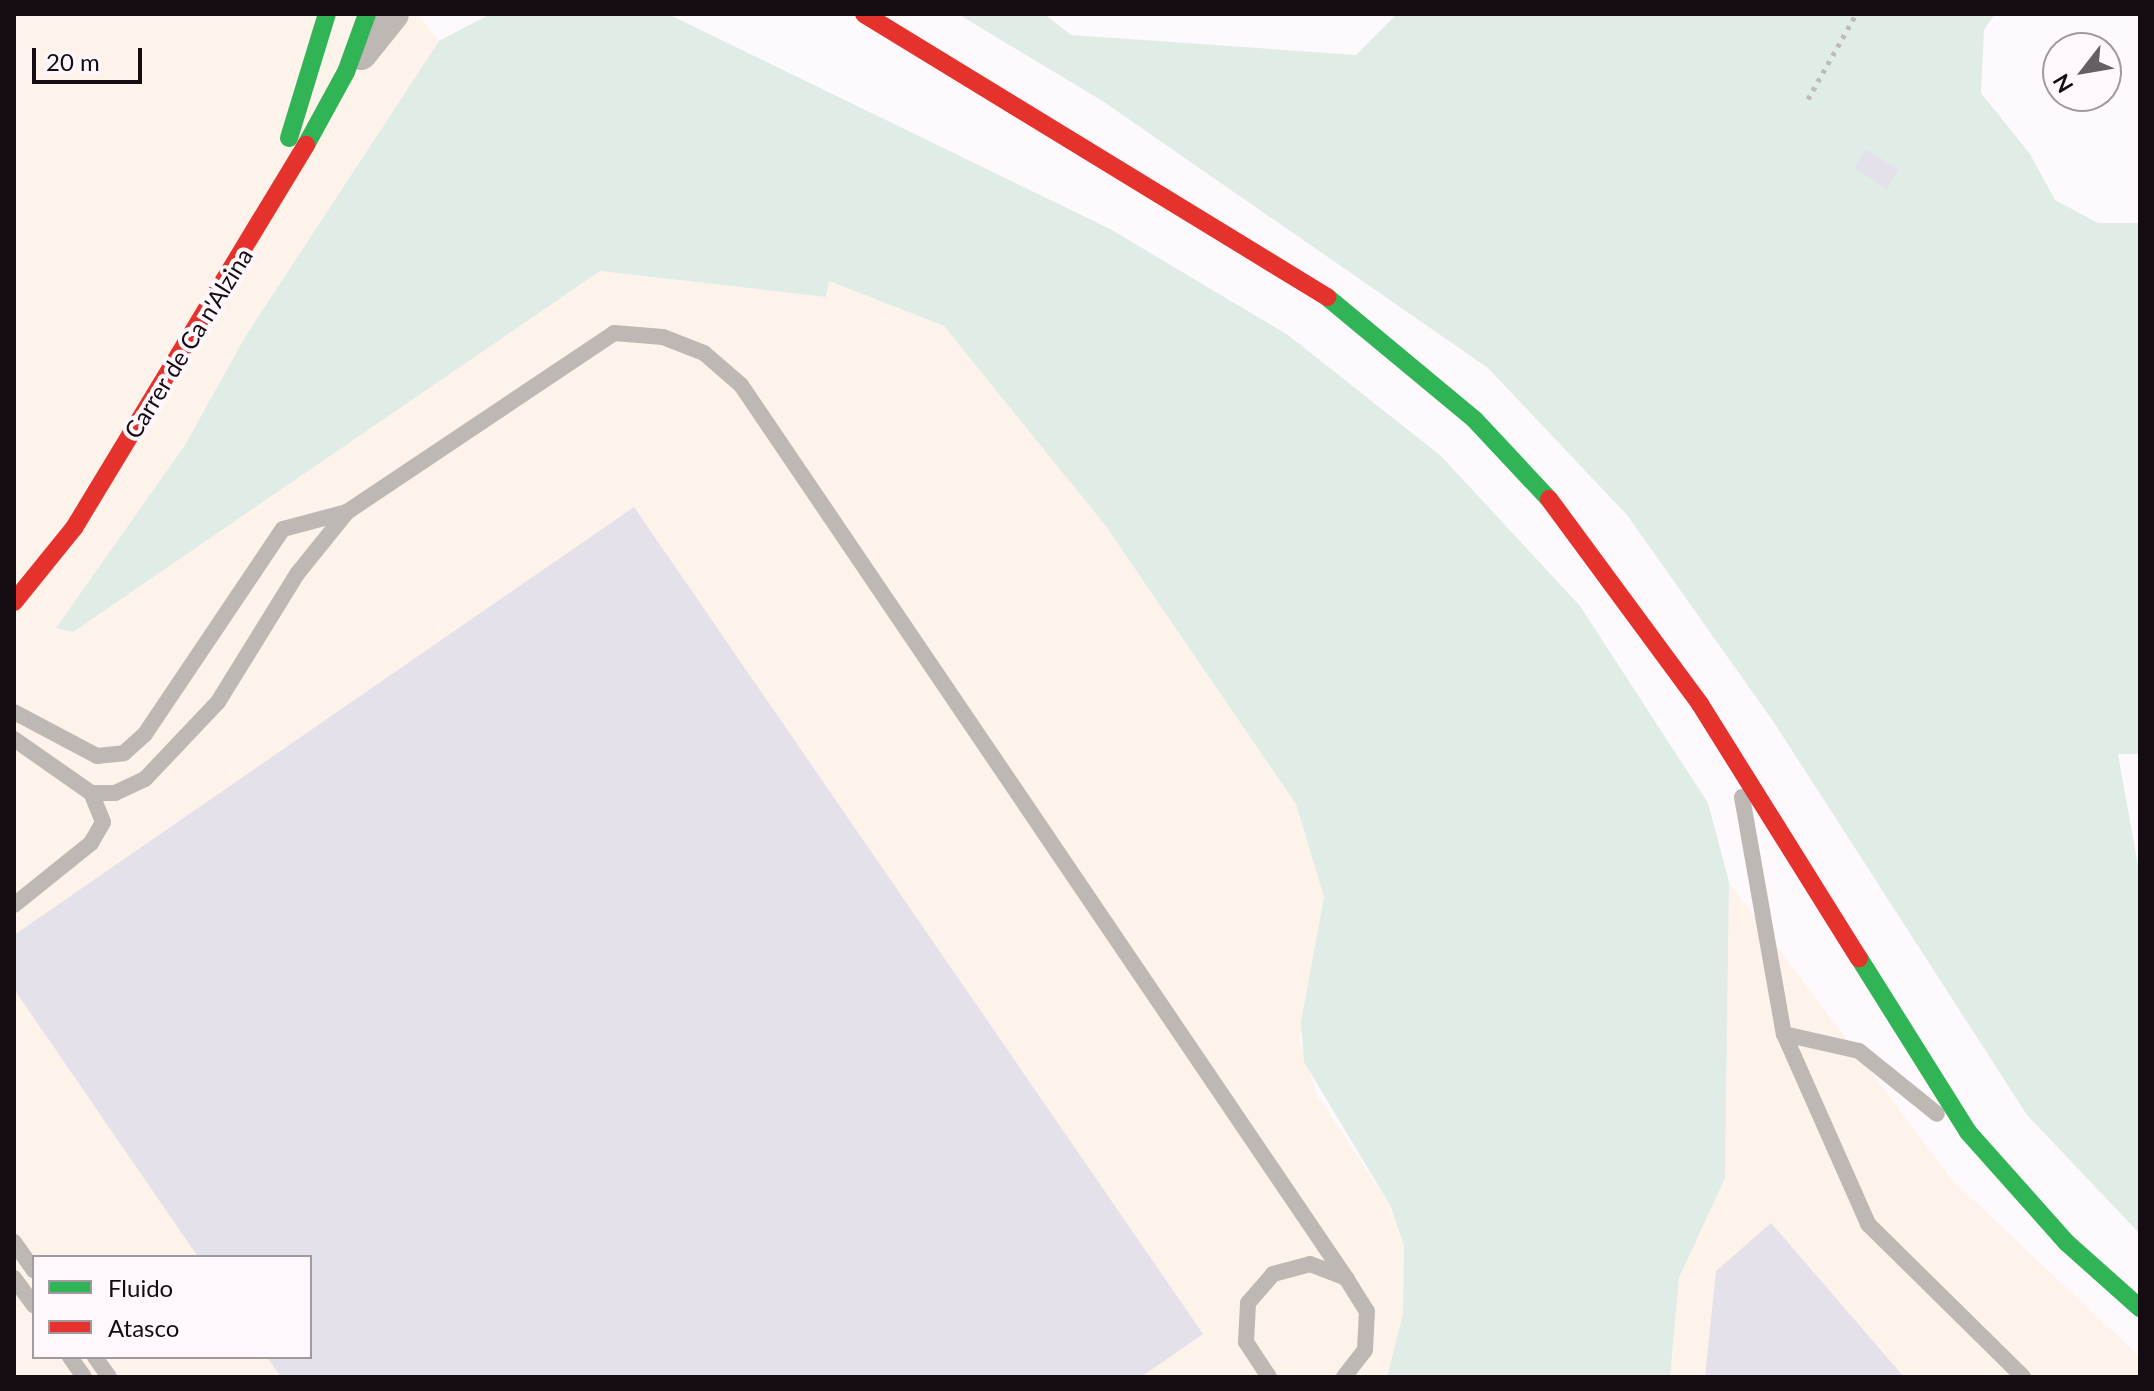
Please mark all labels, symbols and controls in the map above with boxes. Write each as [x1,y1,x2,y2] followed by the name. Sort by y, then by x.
[36,32,146,82] scale bar
[2042,32,2122,112] north arrow
[46,47,100,76] text: 20 m
[2047,69,2079,98] text: N
[118,242,258,444] street label: Carrer de Ca n'Alzina
[32,1255,312,1359] legend
[108,1273,173,1302] text: Fluido
[108,1313,179,1342] text: Atasco

